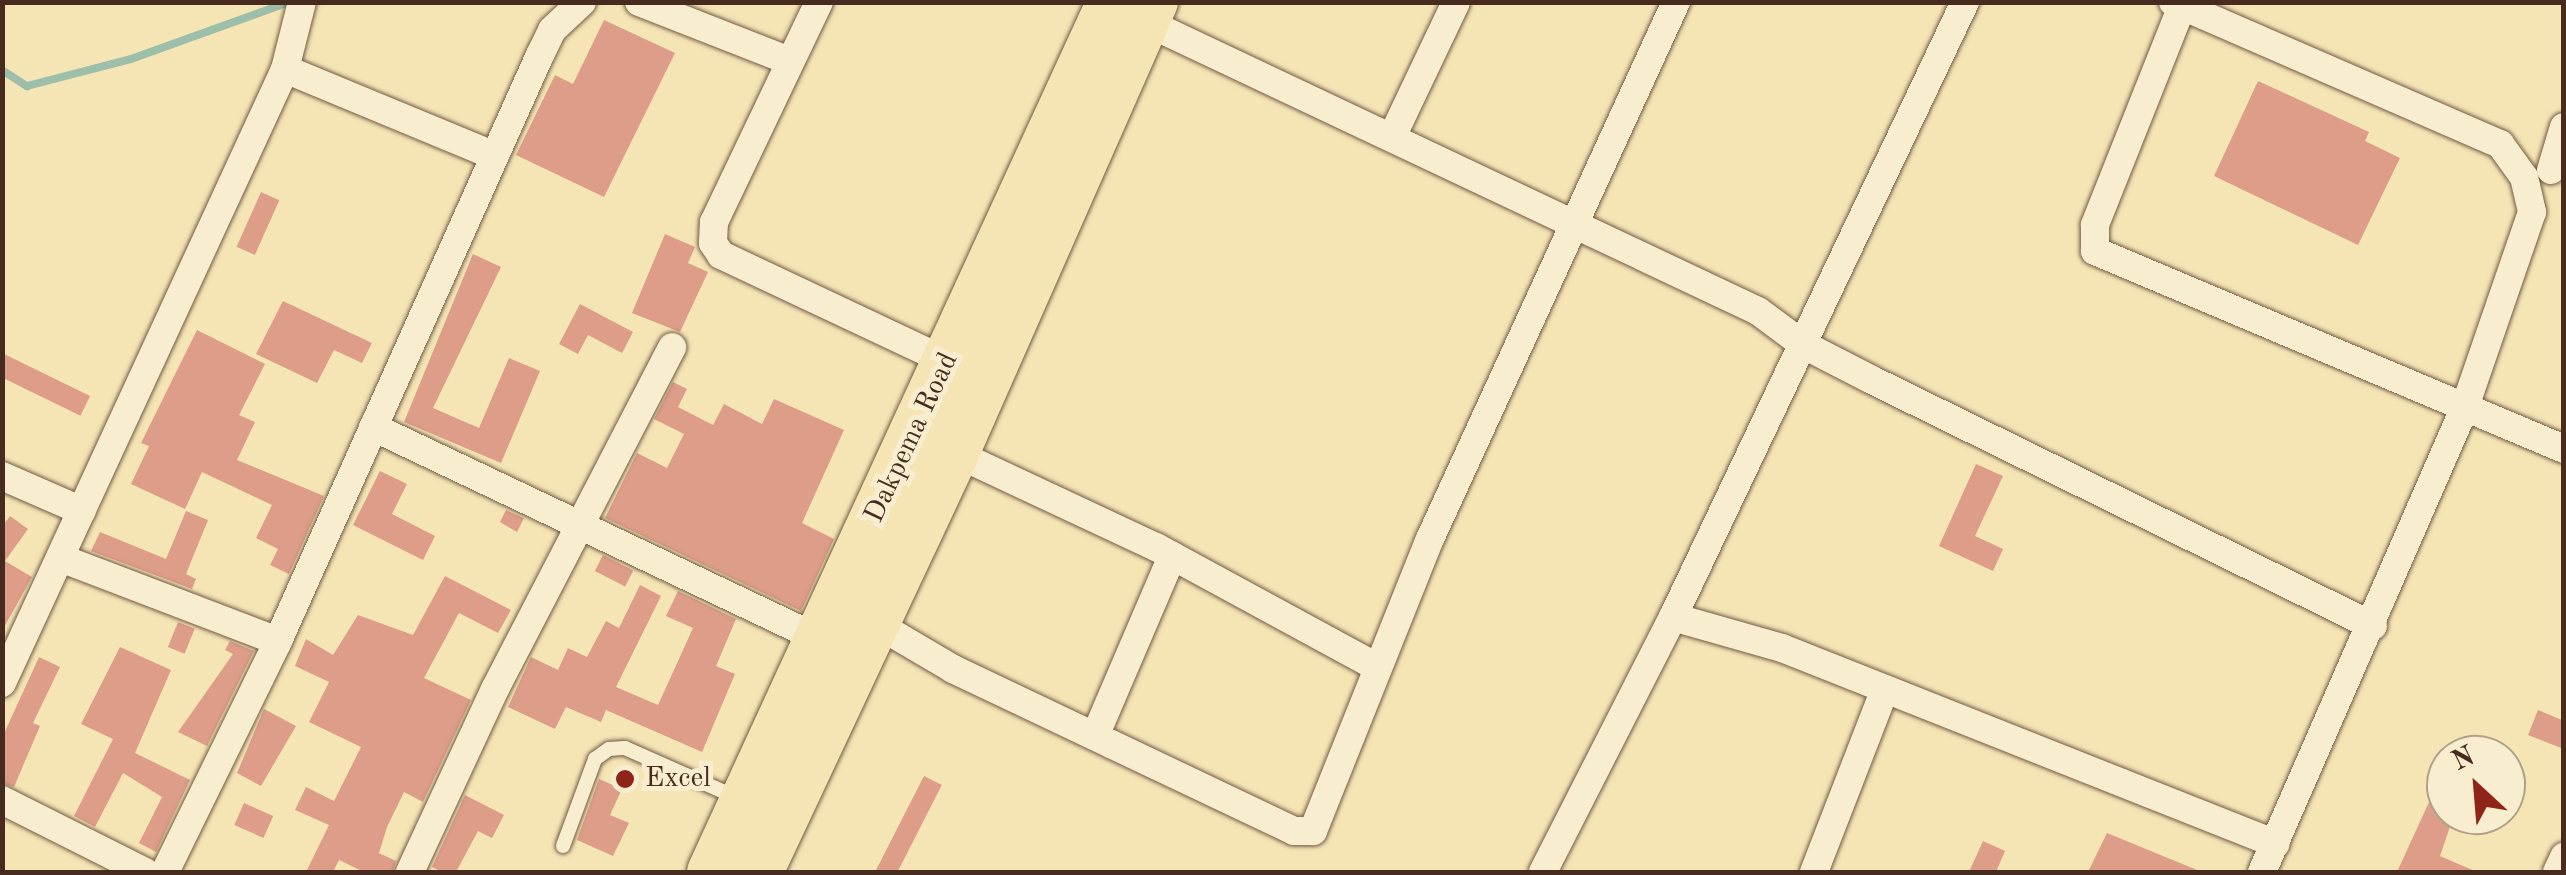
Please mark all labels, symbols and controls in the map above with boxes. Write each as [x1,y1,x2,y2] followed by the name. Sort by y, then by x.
[858,348,966,528] street label: Dakpema Road
[2426,735,2526,835] north arrow
[2448,743,2479,777] text: N
[645,762,711,796] place label: Excel
[614,768,636,790] marker: Excel

